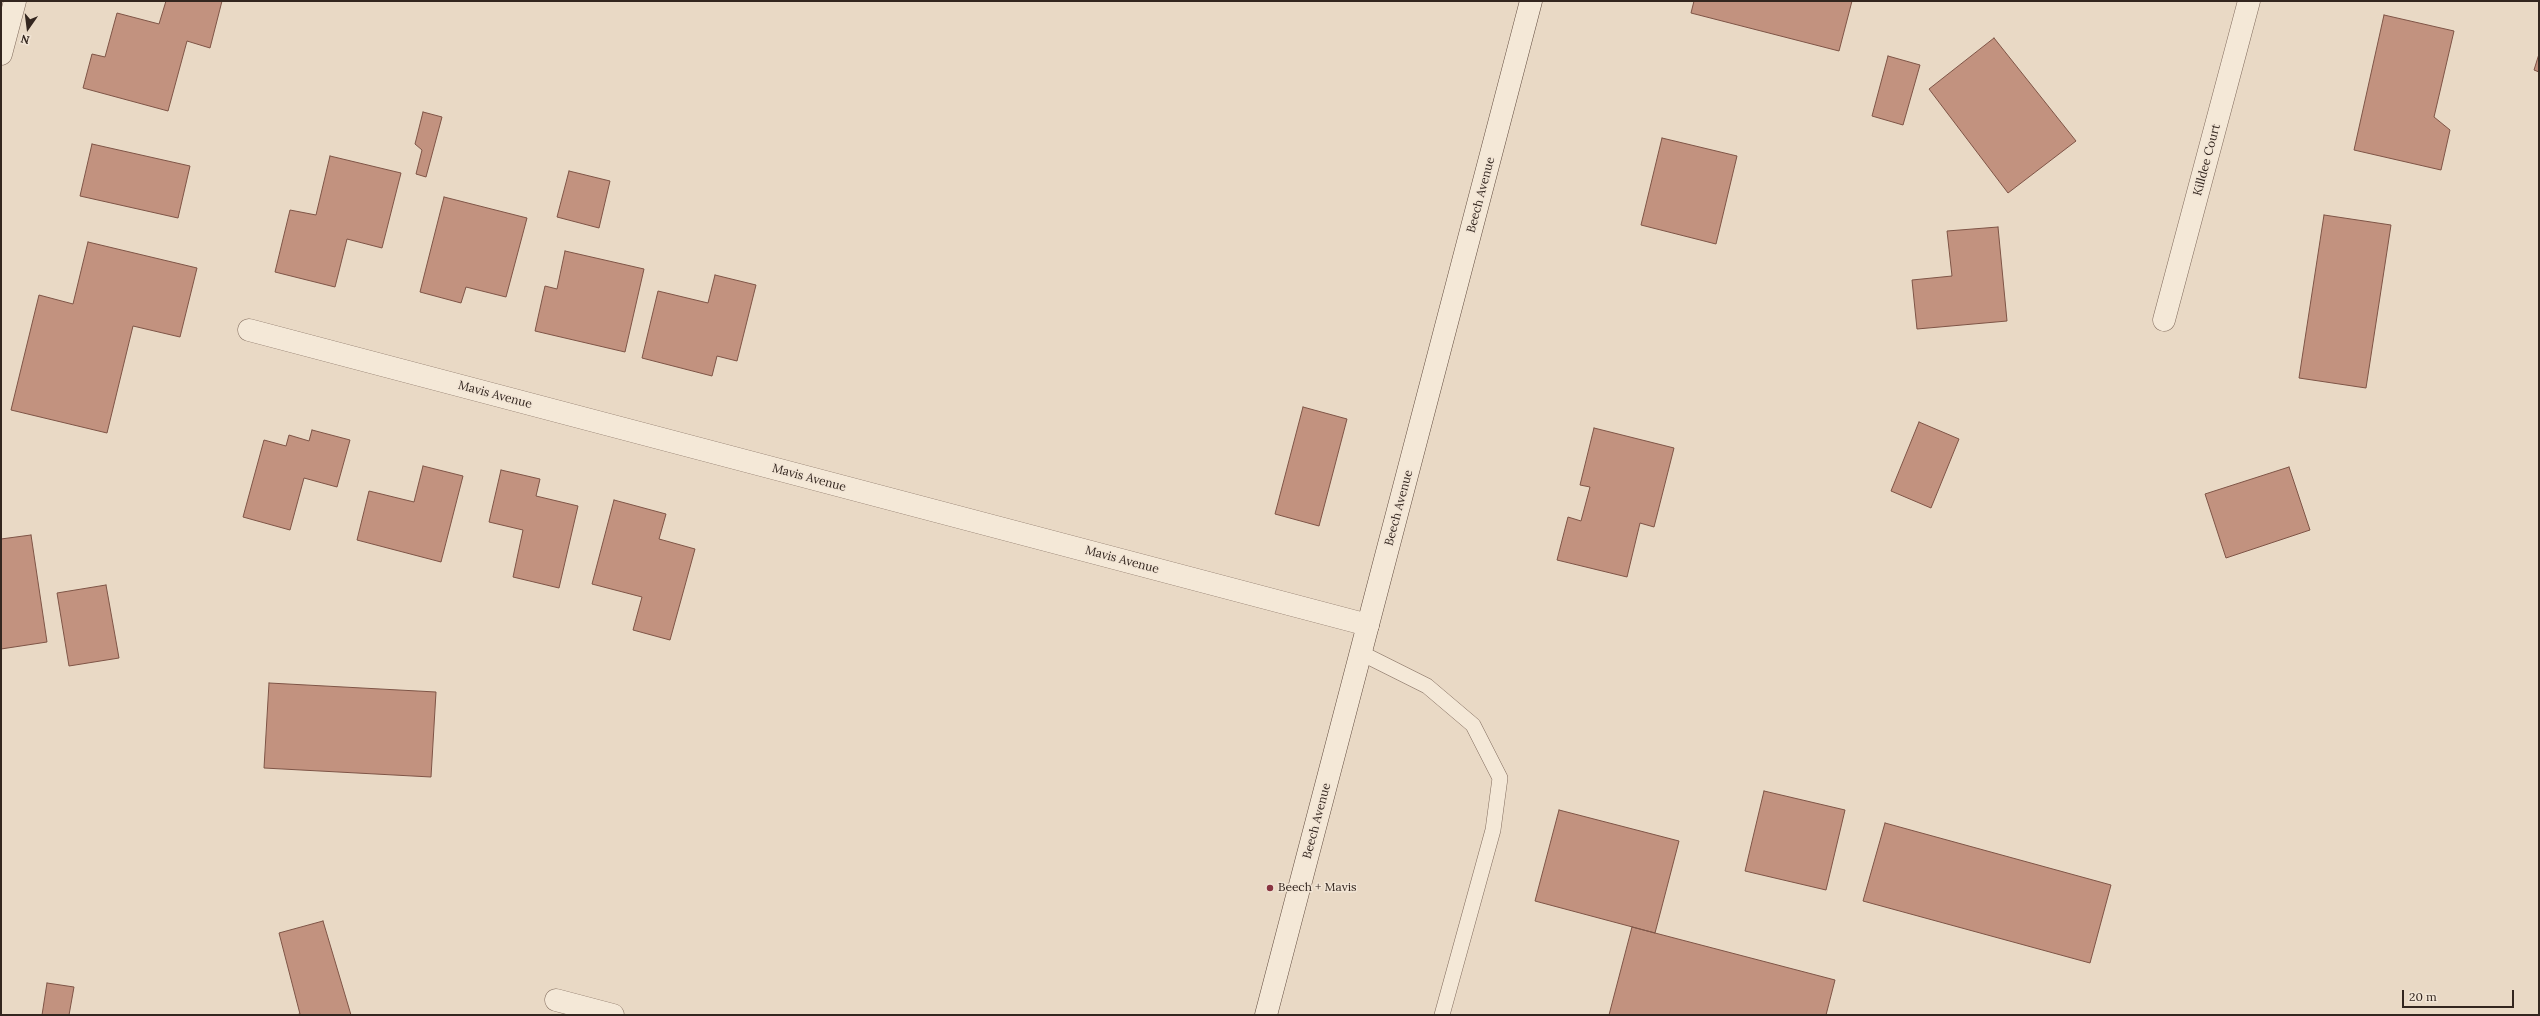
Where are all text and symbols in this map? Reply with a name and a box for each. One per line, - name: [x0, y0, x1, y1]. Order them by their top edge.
- north arrow: [8, 8, 48, 48]
- text: N: [19, 32, 31, 47]
- street label: Killdee Court: [2190, 122, 2224, 198]
- street label: Beech Avenue: [1464, 156, 1498, 234]
- street label: Mavis Avenue: [456, 378, 534, 412]
- street label: Mavis Avenue: [770, 461, 848, 495]
- street label: Beech Avenue: [1382, 469, 1416, 547]
- street label: Mavis Avenue: [1083, 543, 1161, 577]
- street label: Beech Avenue: [1300, 782, 1334, 860]
- place label: Beech + Mavis: [1278, 881, 1357, 895]
- marker: Beech + Mavis: [1265, 883, 1275, 893]
- scale bar: [2404, 982, 2516, 1008]
- text: 20 m: [2409, 989, 2437, 1004]

